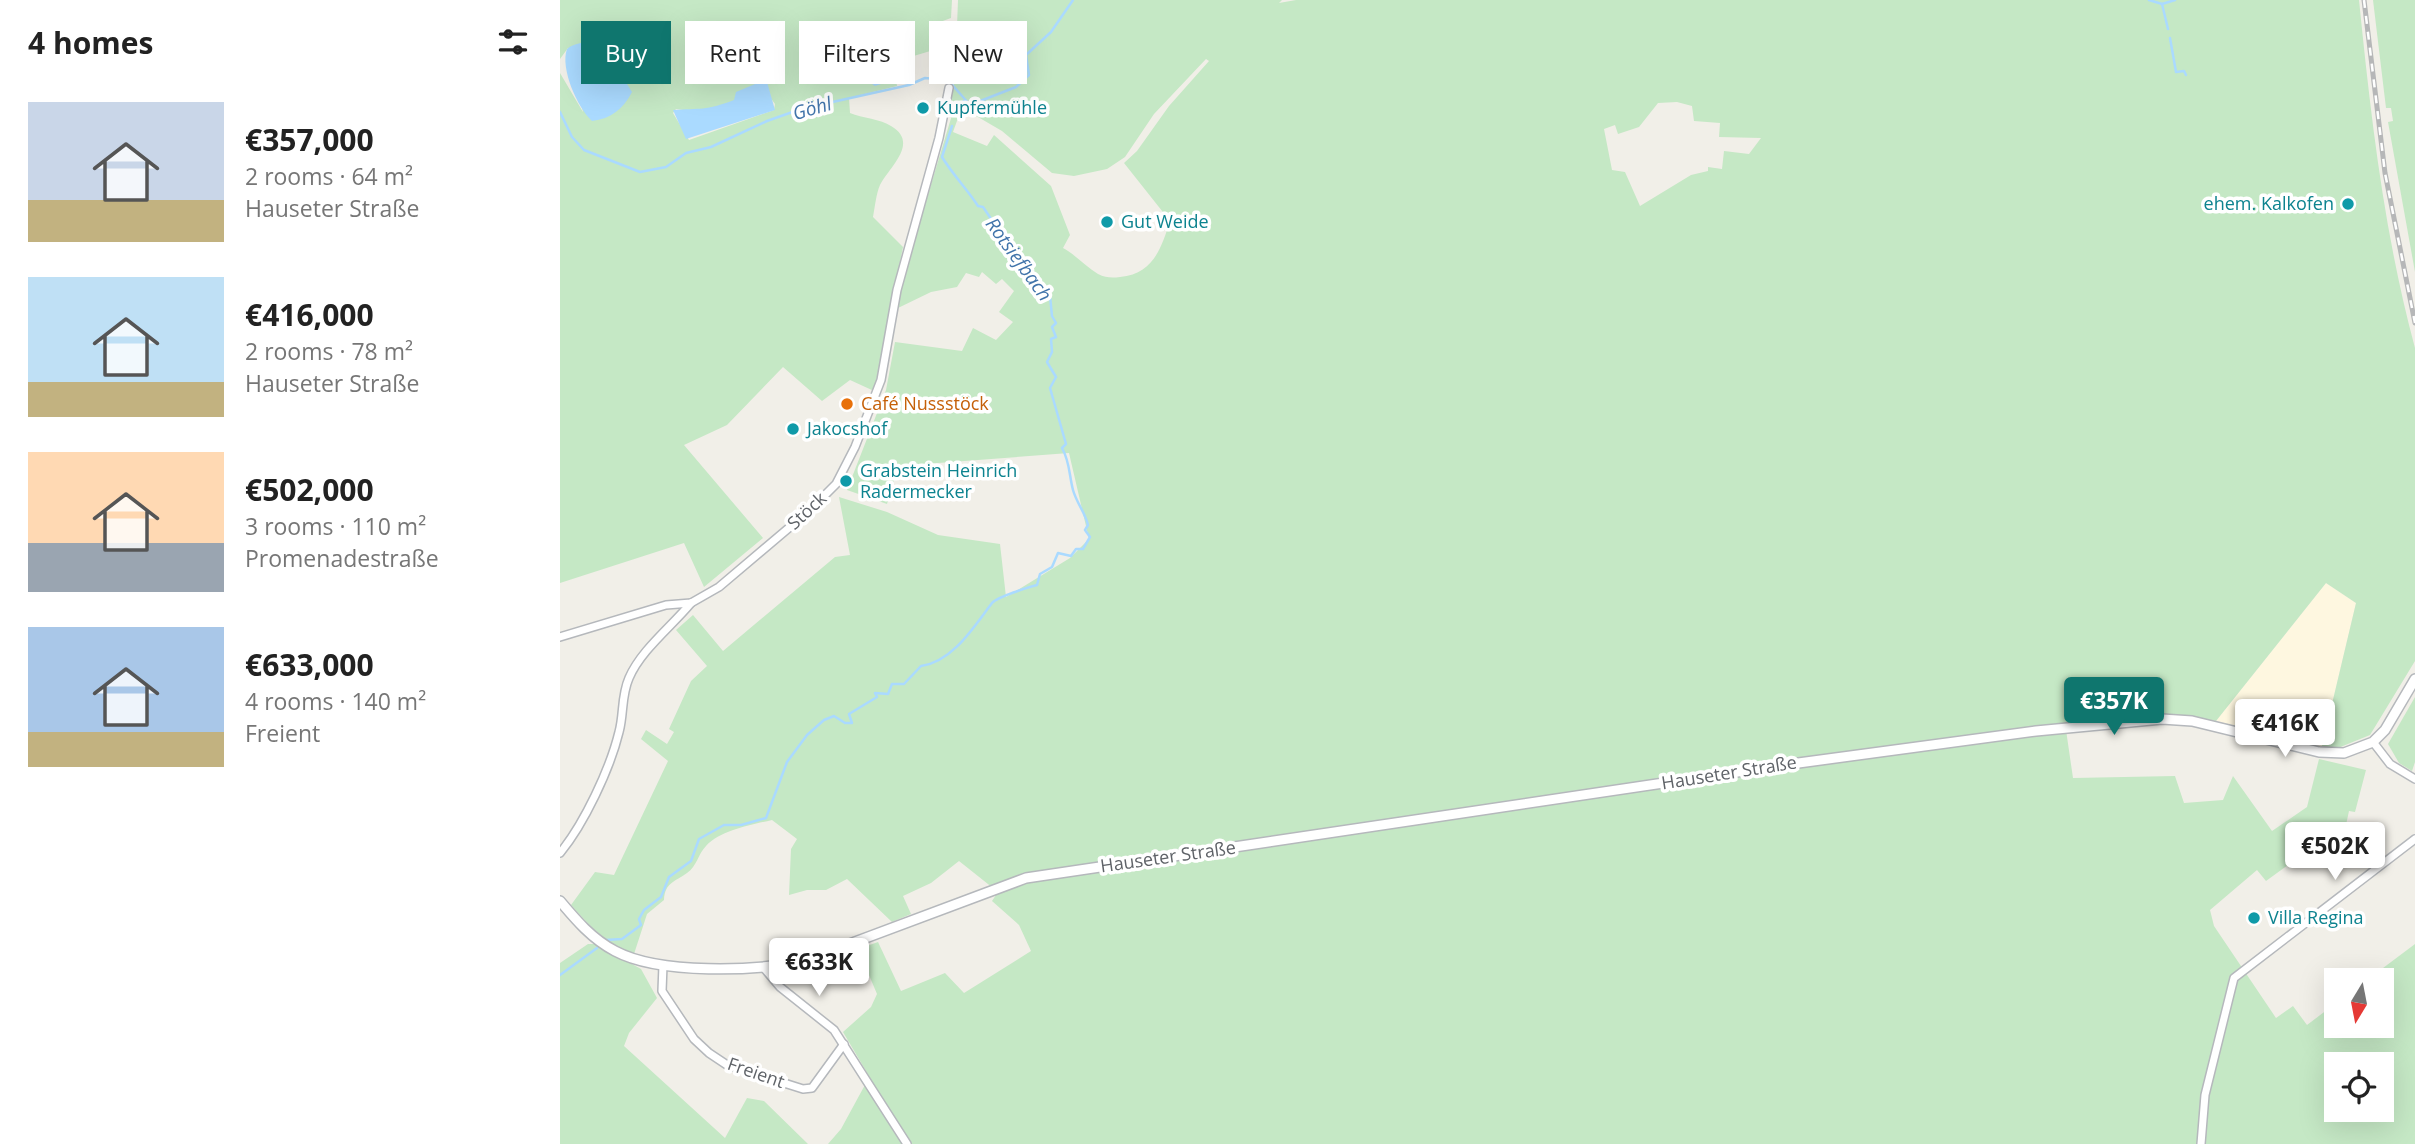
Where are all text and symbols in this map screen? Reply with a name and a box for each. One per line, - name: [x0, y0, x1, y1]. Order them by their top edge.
- chip: Buy: [581, 21, 671, 84]
- chip: Rent: [685, 21, 785, 84]
- chip: Filters: [799, 21, 915, 84]
- chip: New: [929, 21, 1027, 84]
- text: 4 homes: [28, 22, 153, 63]
- icon: filters: [494, 23, 532, 61]
- water label: Göhl: [789, 90, 836, 126]
- place label: Kupfermühle: [937, 95, 1047, 119]
- marker: Kupfermühle: [915, 100, 931, 116]
- text: €357,000: [245, 119, 374, 160]
- icon: home: [84, 130, 168, 214]
- text: 2 rooms · 64 m²: [245, 160, 413, 192]
- place label: ehem. Kalkofen: [2204, 191, 2334, 215]
- text: Hauseter Straße: [245, 192, 419, 224]
- marker: ehem. Kalkofen: [2340, 196, 2356, 212]
- place label: Gut Weide: [1121, 209, 1209, 233]
- water label: Rotsiefbach: [980, 212, 1058, 306]
- marker: Gut Weide: [1099, 214, 1115, 230]
- text: €416,000: [245, 294, 374, 335]
- icon: home: [84, 305, 168, 389]
- text: 2 rooms · 78 m²: [245, 335, 413, 367]
- text: Hauseter Straße: [245, 367, 419, 399]
- place label: Café Nussstöck: [861, 391, 989, 415]
- marker: Café Nussstöck: [839, 396, 855, 412]
- place label: Jakocshof: [805, 416, 888, 440]
- marker: Jakocshof: [785, 421, 801, 437]
- place label: Grabstein Heinrich Radermecker: [860, 458, 1017, 503]
- text: €502,000: [245, 469, 374, 510]
- marker: Grabstein Heinrich Radermecker: [838, 473, 854, 489]
- icon: home: [84, 480, 168, 564]
- street label: Stöck: [782, 486, 831, 534]
- text: 3 rooms · 110 m²: [245, 510, 426, 542]
- text: Promenadestraße: [245, 542, 439, 574]
- text: €633,000: [245, 644, 374, 685]
- icon: home: [84, 655, 168, 739]
- pin: €357K: [2065, 678, 2163, 737]
- text: €357K: [2080, 684, 2148, 716]
- text: 4 rooms · 140 m²: [245, 685, 426, 717]
- pin: €416K: [2236, 700, 2334, 759]
- text: €416K: [2251, 706, 2319, 738]
- text: Freient: [245, 717, 320, 749]
- street label: Hauseter Straße: [1660, 749, 1798, 795]
- pin: €502K: [2286, 822, 2384, 882]
- text: €502K: [2301, 829, 2369, 861]
- street label: Hauseter Straße: [1099, 835, 1237, 877]
- place label: Villa Regina: [2268, 905, 2364, 929]
- marker: Villa Regina: [2246, 910, 2262, 926]
- pin: €633K: [770, 939, 868, 998]
- text: €633K: [785, 945, 853, 977]
- north arrow: [2324, 968, 2394, 1038]
- map controls: [2324, 968, 2394, 1122]
- street label: Freient: [725, 1051, 788, 1093]
- button: locate: [2324, 1052, 2394, 1122]

